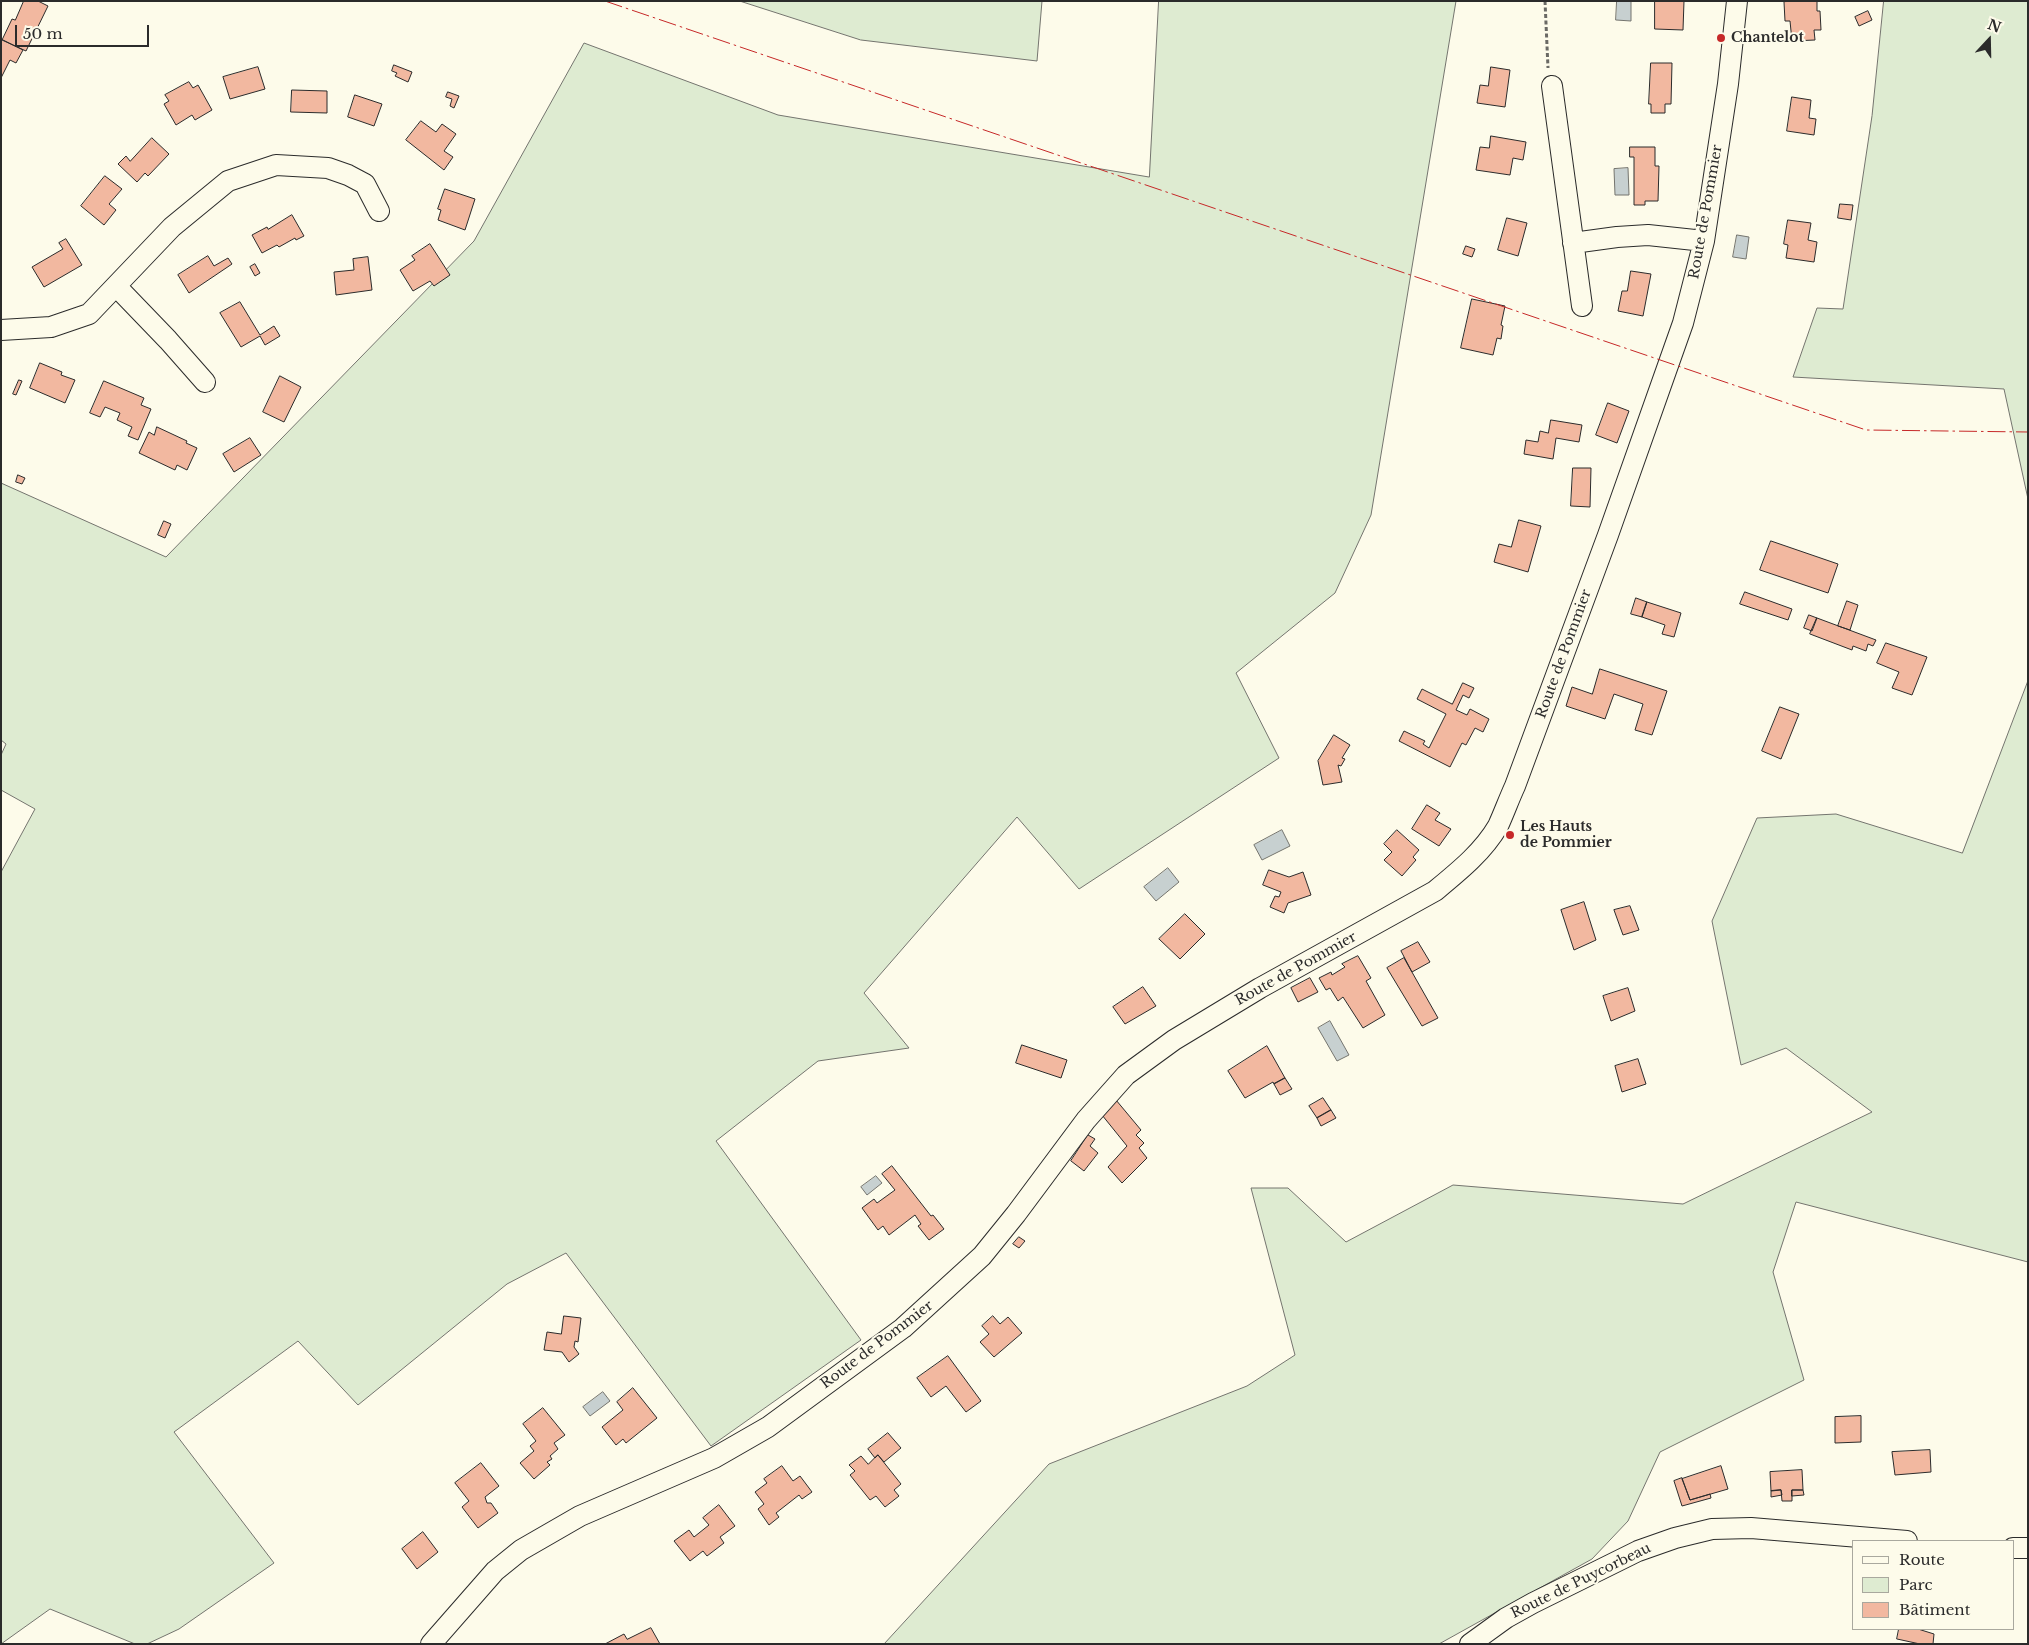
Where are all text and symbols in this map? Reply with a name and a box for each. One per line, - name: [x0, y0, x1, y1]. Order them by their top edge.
- scale bar: [18, 15, 151, 47]
- north arrow: [1964, 15, 2014, 65]
- text: N: [1985, 15, 2004, 37]
- text: 50 m: [23, 24, 63, 43]
- place label: Chantelot: [1731, 30, 1804, 46]
- marker: Chantelot: [1715, 32, 1727, 44]
- street label: Route de Pommier: [1686, 144, 1726, 280]
- street label: Route de Pommier: [1533, 587, 1595, 721]
- place label: Les Hauts de Pommier: [1520, 819, 1612, 852]
- marker: Les Hauts de Pommier: [1504, 829, 1516, 841]
- street label: Route de Pommier: [1232, 929, 1360, 1009]
- street label: Route de Pommier: [818, 1297, 936, 1393]
- street label: Route de Puycorbeau: [1508, 1540, 1654, 1622]
- legend: [1852, 1540, 2014, 1630]
- text: Route: [1899, 1550, 1945, 1569]
- text: Parc: [1899, 1575, 1932, 1594]
- text: Bâtiment: [1899, 1600, 1970, 1619]

